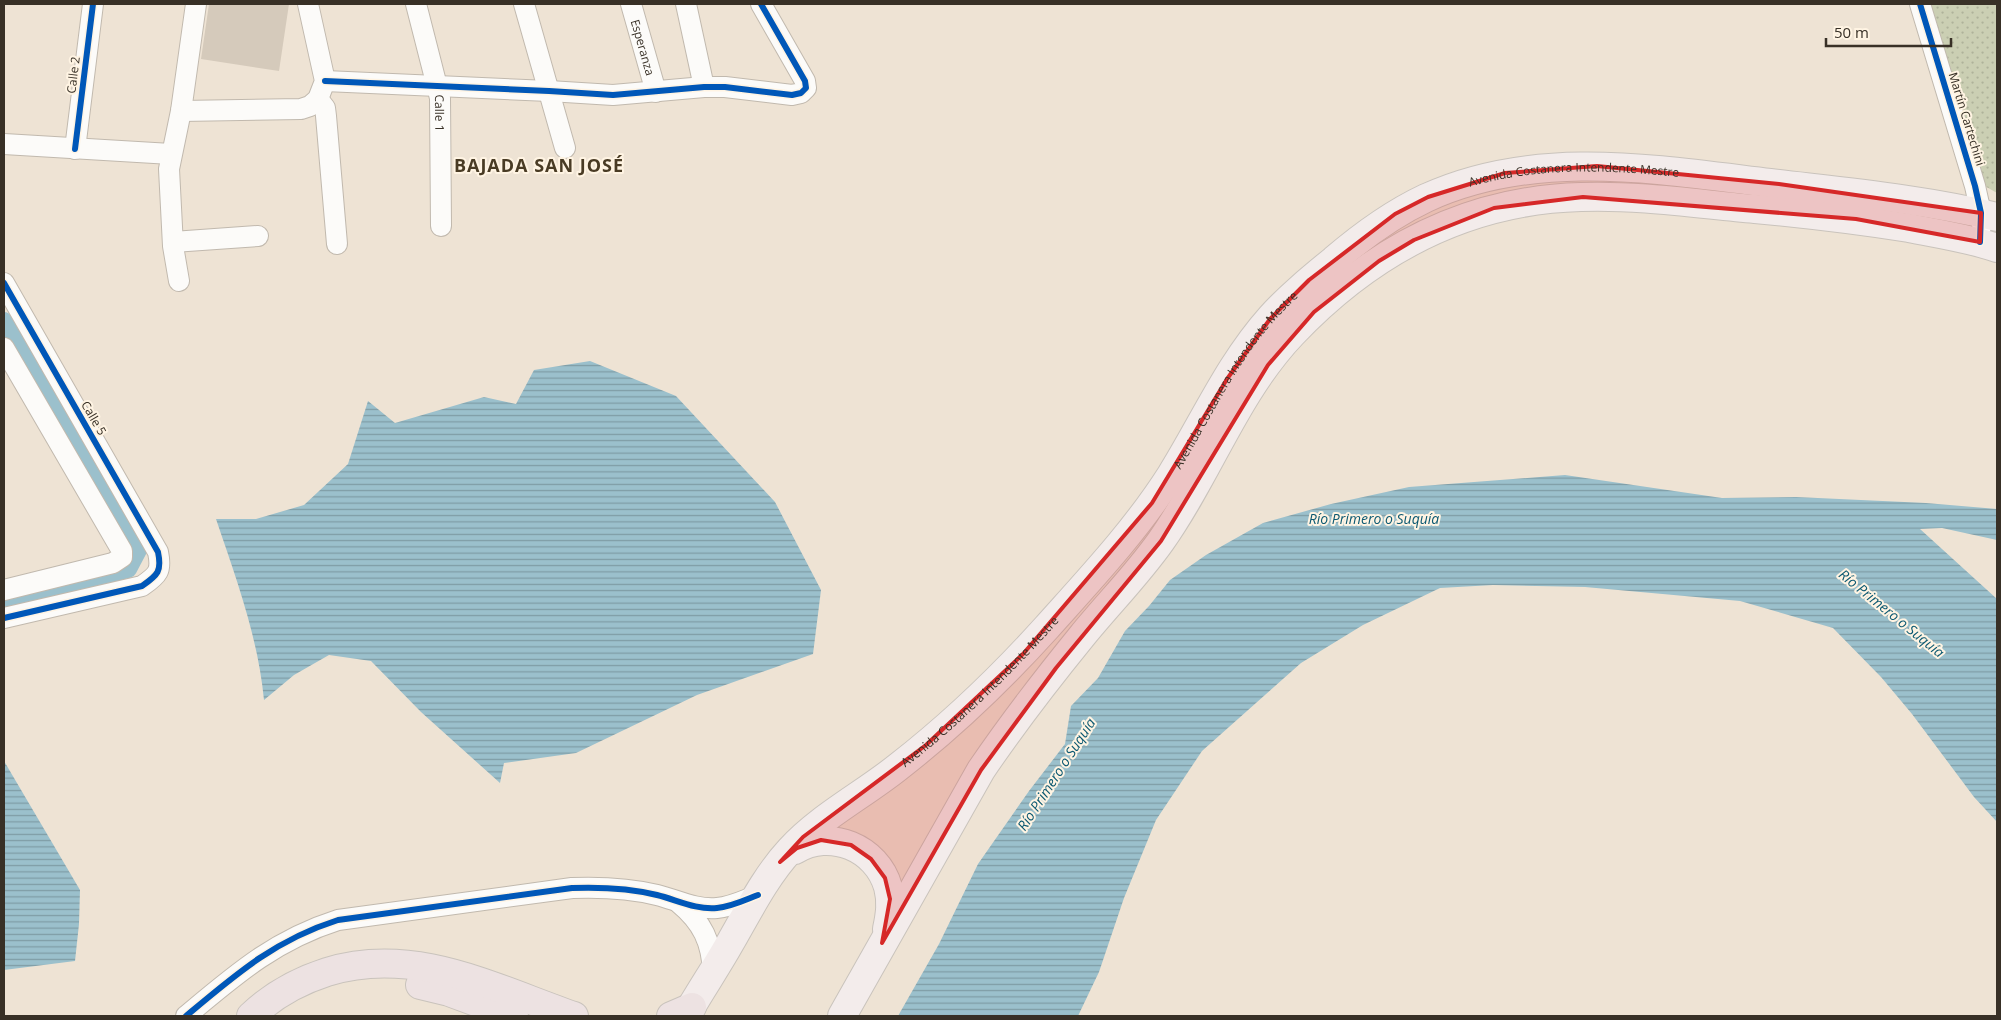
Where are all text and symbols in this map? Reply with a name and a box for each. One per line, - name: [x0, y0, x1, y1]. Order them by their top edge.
- scale bar: [1826, 15, 1951, 47]
- street label: Esperanza: [627, 17, 659, 77]
- text: 50 m: [1834, 22, 1869, 42]
- street label: Calle 2: [62, 55, 84, 94]
- street label: Martín Cartechini: [1945, 70, 1989, 168]
- street label: Calle 1: [431, 94, 449, 132]
- district label: BAJADA SAN JOSÉ: [454, 153, 624, 177]
- street label: Avenida Costanera Intendente Mestre: [1466, 158, 1680, 190]
- street label: Avenida Costanera Intendente Mestre: [1169, 287, 1301, 471]
- street label: Calle 5: [77, 398, 111, 438]
- water label: Río Primero o Suquía: [1309, 509, 1439, 528]
- water label: Río Primero o Suquía: [1835, 565, 1949, 662]
- street label: Avenida Costanera Intendente Mestre: [897, 612, 1062, 770]
- water label: Río Primero o Suquía: [1012, 714, 1100, 834]

